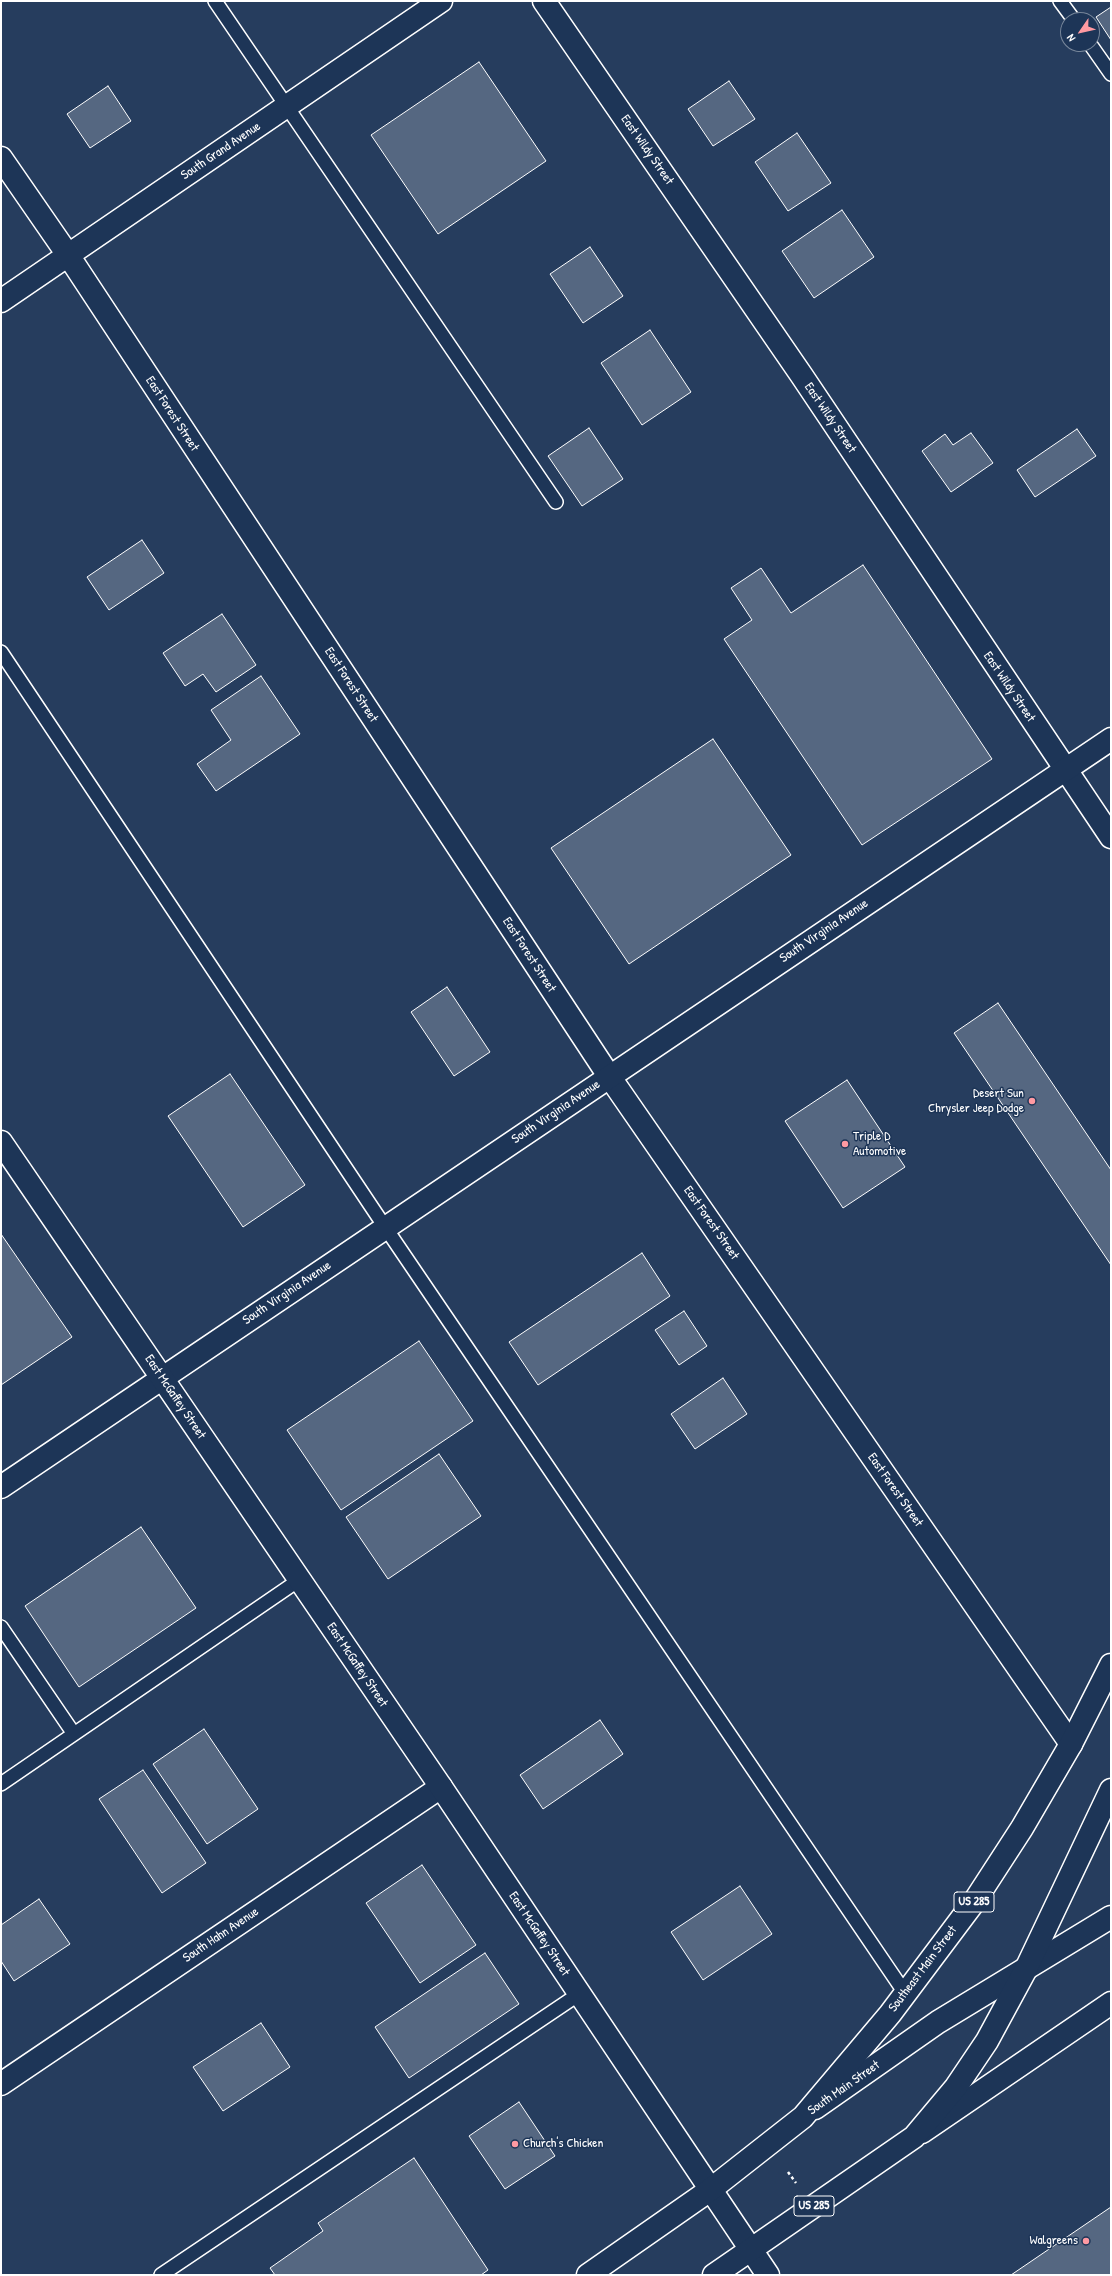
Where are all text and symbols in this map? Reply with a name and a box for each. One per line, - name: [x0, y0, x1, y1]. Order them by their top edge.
- north arrow: [1060, 12, 1100, 52]
- text: N: [1063, 32, 1078, 45]
- street label: East Wildy Street: [617, 112, 677, 188]
- street label: South Grand Avenue: [178, 119, 264, 183]
- street label: East Forest Street: [142, 374, 202, 454]
- street label: East Wildy Street: [801, 380, 859, 456]
- street label: East Forest Street: [321, 645, 381, 725]
- street label: East Wildy Street: [980, 649, 1038, 725]
- street label: South Virginia Avenue: [777, 896, 871, 966]
- street label: East Forest Street: [499, 915, 559, 995]
- street label: South Virginia Avenue: [509, 1077, 603, 1147]
- place label: Desert Sun Chrysler Jeep Dodge: [928, 1086, 1024, 1117]
- marker: Desert Sun Chrysler Jeep Dodge: [1027, 1096, 1037, 1106]
- place label: Triple D Automotive: [853, 1129, 906, 1160]
- marker: Triple D Automotive: [840, 1139, 850, 1149]
- street label: East Forest Street: [680, 1183, 742, 1263]
- street label: South Virginia Avenue: [240, 1258, 334, 1328]
- street label: East McGaffey Street: [141, 1352, 209, 1442]
- street label: East Forest Street: [864, 1450, 926, 1530]
- street label: East McGaffey Street: [323, 1620, 391, 1710]
- street label: East McGaffey Street: [505, 1889, 573, 1979]
- road number: US 285: [954, 1892, 994, 1912]
- street label: South Hahn Avenue: [180, 1904, 262, 1966]
- street label: Southeast Main Street: [885, 1923, 961, 2015]
- street label: South Main Street: [805, 2057, 883, 2119]
- place label: Church's Chicken: [523, 2136, 603, 2152]
- marker: Church's Chicken: [510, 2139, 520, 2149]
- road number: US 285: [794, 2196, 834, 2216]
- place label: Walgreens: [1029, 2233, 1078, 2249]
- marker: Walgreens: [1081, 2236, 1091, 2246]

